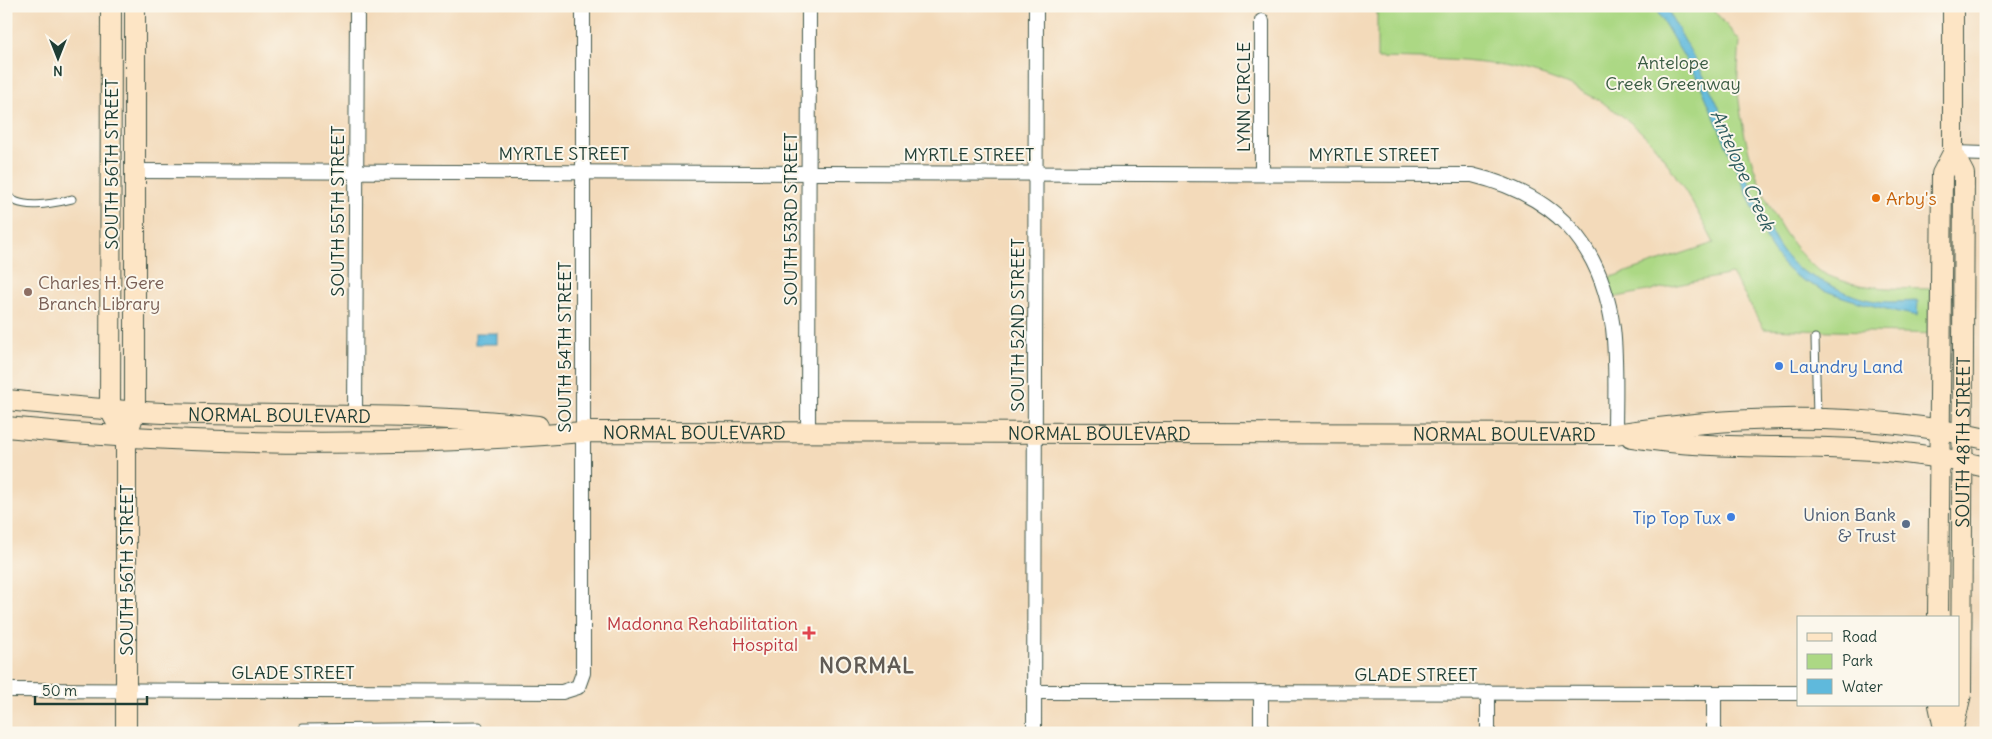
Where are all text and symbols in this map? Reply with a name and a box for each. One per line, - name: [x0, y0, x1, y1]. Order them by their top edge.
- north arrow: [32, 32, 82, 82]
- street label: LYNN CIRCLE: [1232, 42, 1255, 152]
- park label: Antelope Creek Greenway: [1605, 51, 1741, 95]
- text: N: [53, 62, 63, 80]
- street label: SOUTH 56TH STREET: [100, 78, 123, 250]
- water label: Antelope Creek: [1706, 106, 1781, 235]
- street label: SOUTH 55TH STREET: [326, 125, 349, 297]
- street label: SOUTH 53RD STREET: [779, 132, 802, 306]
- street label: MYRTLE STREET: [498, 142, 630, 165]
- street label: MYRTLE STREET: [903, 143, 1035, 166]
- street label: MYRTLE STREET: [1308, 143, 1440, 166]
- place label: Arby's: [1886, 187, 1937, 210]
- marker: Arby's: [1870, 192, 1882, 204]
- street label: SOUTH 52ND STREET: [1006, 238, 1029, 412]
- street label: SOUTH 54TH STREET: [553, 261, 576, 433]
- place label: Charles H. Gere Branch Library: [38, 271, 164, 315]
- marker: Charles H. Gere Branch Library: [22, 286, 34, 298]
- place label: Laundry Land: [1789, 355, 1904, 378]
- street label: SOUTH 48TH STREET: [1950, 356, 1974, 528]
- marker: Laundry Land: [1773, 360, 1785, 372]
- street label: NORMAL BOULEVARD: [188, 402, 371, 428]
- street label: NORMAL BOULEVARD: [603, 421, 786, 444]
- street label: NORMAL BOULEVARD: [1008, 421, 1191, 445]
- street label: NORMAL BOULEVARD: [1413, 422, 1596, 445]
- street label: SOUTH 56TH STREET: [115, 484, 138, 656]
- place label: Union Bank & Trust: [1803, 503, 1896, 547]
- place label: Tip Top Tux: [1633, 506, 1721, 529]
- marker: Tip Top Tux: [1725, 511, 1737, 523]
- marker: Union Bank & Trust: [1900, 518, 1912, 530]
- place label: Madonna Rehabilitation Hospital: [607, 612, 798, 656]
- legend: [1797, 616, 1960, 706]
- marker: Madonna Rehabilitation Hospital: [802, 626, 816, 640]
- text: Road: [1842, 627, 1877, 646]
- district label: NORMAL: [819, 651, 915, 679]
- text: Park: [1842, 651, 1873, 670]
- street label: GLADE STREET: [231, 661, 355, 684]
- street label: GLADE STREET: [1354, 663, 1478, 686]
- scale bar: [35, 674, 148, 706]
- text: Water: [1842, 677, 1883, 696]
- text: 50 m: [42, 681, 77, 700]

